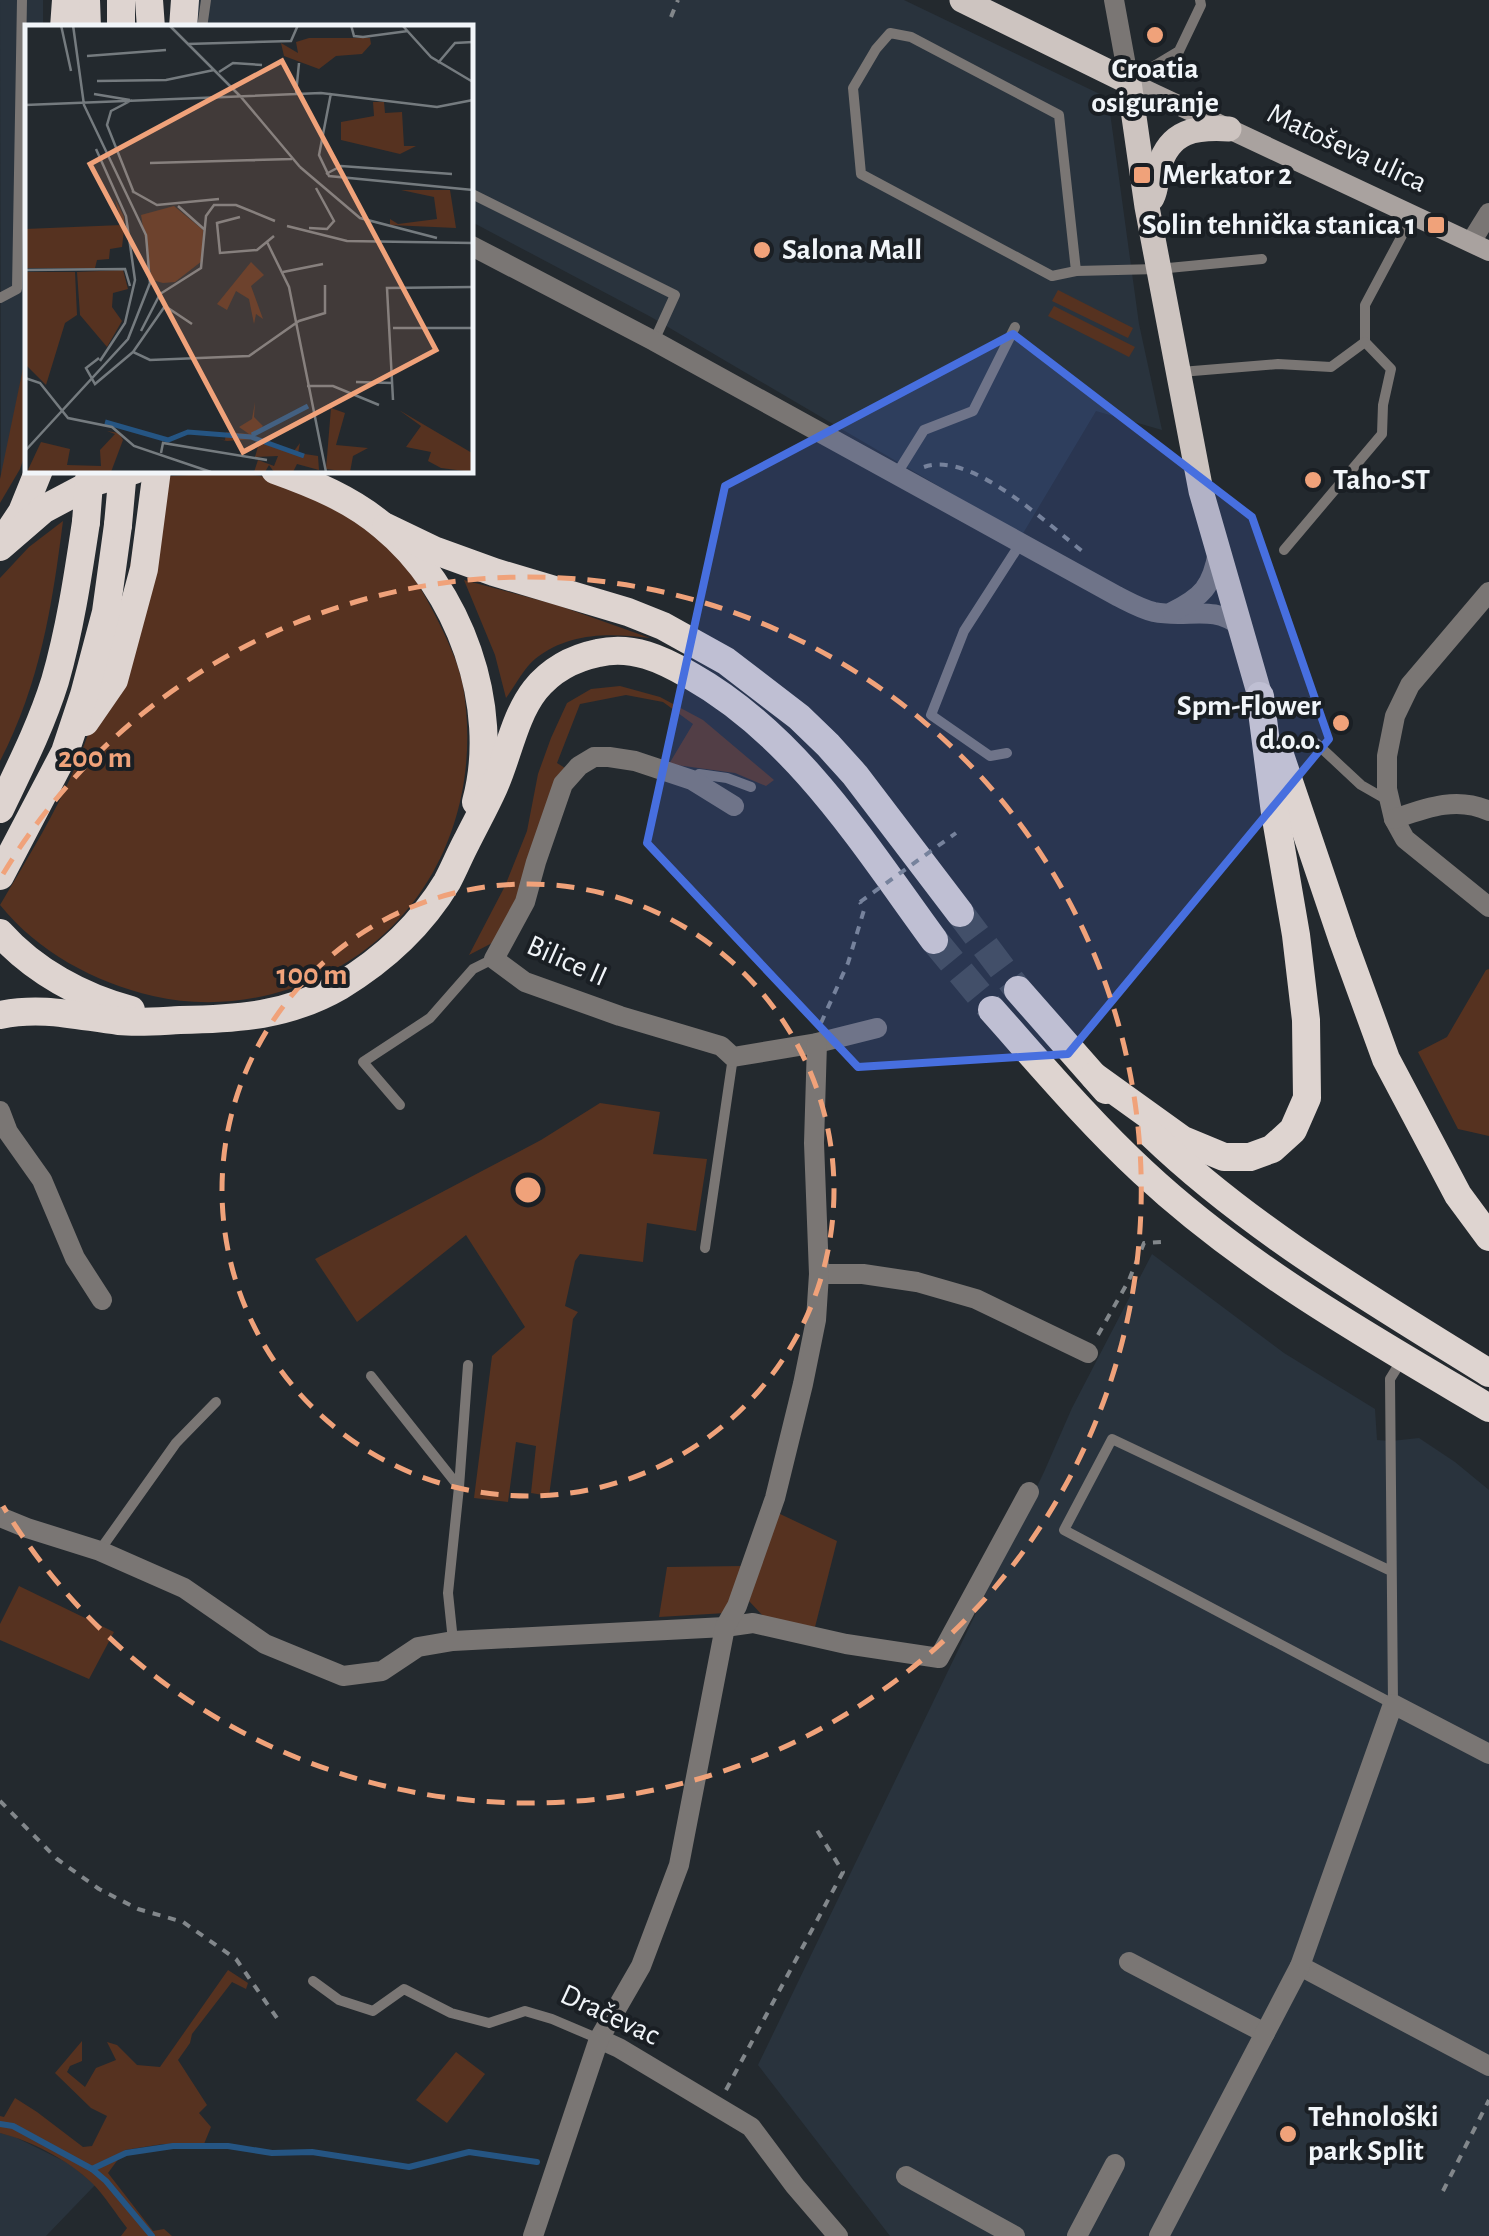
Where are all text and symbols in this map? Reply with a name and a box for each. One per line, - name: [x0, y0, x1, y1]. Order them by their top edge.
- marker: Croatia osiguranje: [1144, 24, 1166, 46]
- inset map: [25, 25, 472, 472]
- place label: Croatia osiguranje: [1091, 54, 1219, 118]
- street label: Matoševa ulica: [1263, 98, 1431, 198]
- place label: Merkator 2: [1162, 160, 1292, 190]
- marker: Merkator 2: [1131, 164, 1153, 186]
- place label: Solin tehnička stanica 1: [1142, 210, 1416, 240]
- marker: Solin tehnička stanica 1: [1425, 214, 1447, 236]
- place label: Salona Mall: [782, 235, 922, 265]
- marker: Salona Mall: [751, 239, 773, 261]
- place label: Taho-ST: [1333, 465, 1430, 495]
- marker: Taho-ST: [1302, 469, 1324, 491]
- place label: Spm-Flower d.o.o.: [1177, 691, 1322, 755]
- marker: Spm-Flower d.o.o.: [1330, 712, 1352, 734]
- text: 200 m: [58, 743, 132, 773]
- street label: Bilice II: [522, 930, 612, 992]
- text: 100 m: [277, 960, 347, 990]
- centre of rings: [510, 1172, 546, 1208]
- street label: Dračevac: [556, 1979, 665, 2051]
- place label: Tehnološki park Split: [1308, 2102, 1439, 2166]
- marker: Tehnološki park Split: [1277, 2123, 1299, 2145]

